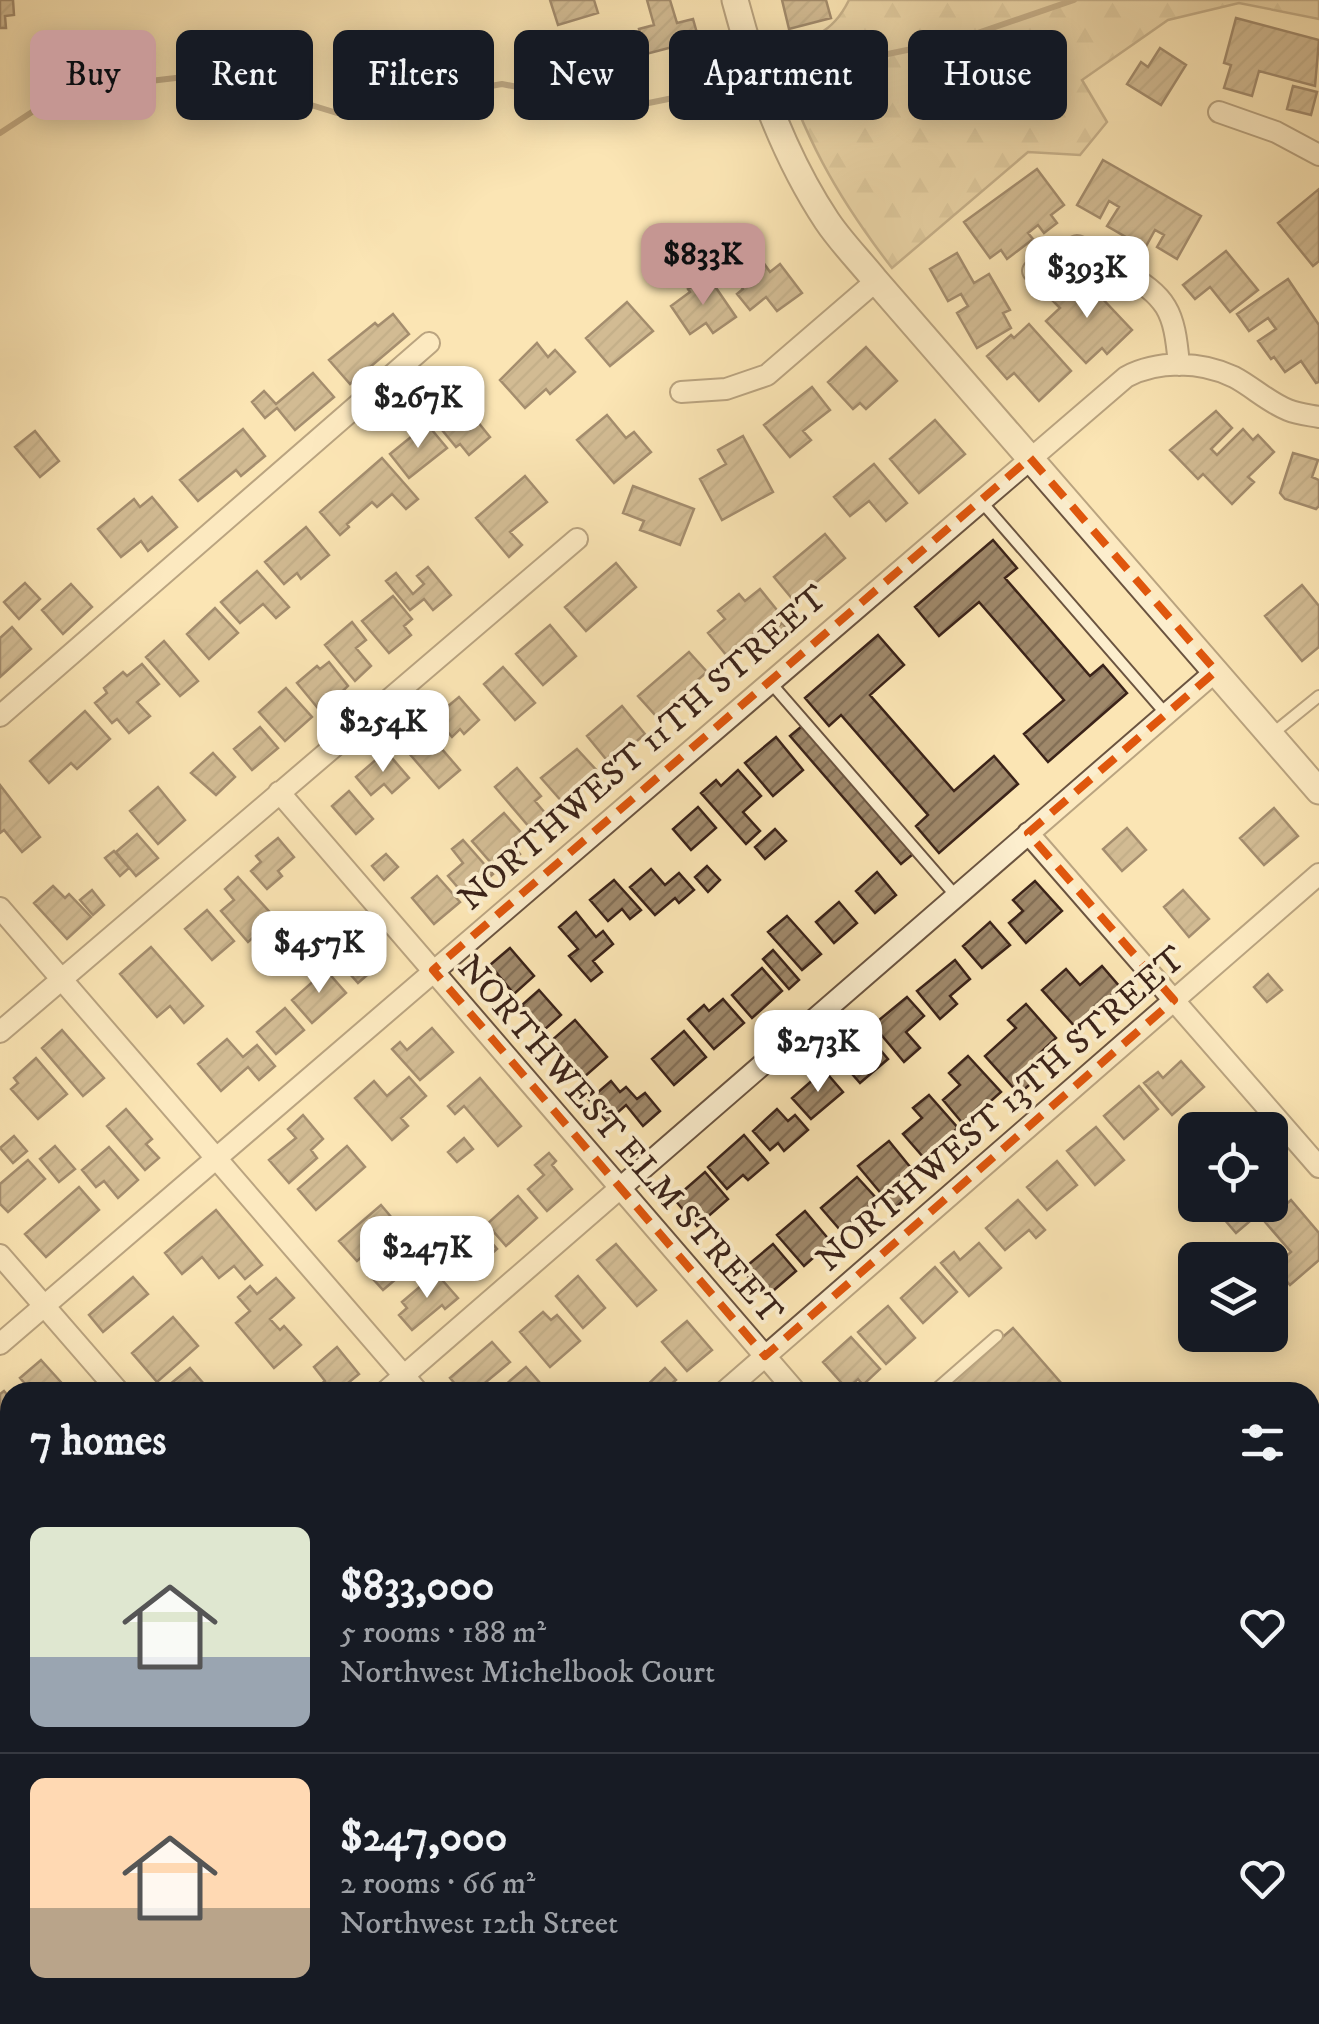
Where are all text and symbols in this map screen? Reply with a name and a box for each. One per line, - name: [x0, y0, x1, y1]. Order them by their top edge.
- chip: Buy: [30, 30, 156, 120]
- chip: Rent: [176, 30, 313, 120]
- chip: Filters: [333, 30, 494, 120]
- chip: New: [514, 30, 649, 120]
- chip: Apartment: [669, 30, 888, 120]
- chip: House: [908, 30, 1067, 120]
- pin: $833K: [633, 223, 773, 308]
- text: $833K: [663, 235, 743, 275]
- pin: $393K: [1017, 236, 1157, 321]
- text: $393K: [1047, 248, 1127, 288]
- pin: $267K: [348, 366, 488, 451]
- text: $267K: [373, 378, 463, 418]
- street label: NORTHWEST 11TH STREET: [450, 576, 837, 921]
- pin: $254K: [313, 690, 453, 775]
- text: $254K: [339, 702, 427, 742]
- pin: $457K: [249, 911, 389, 996]
- text: $457K: [274, 923, 364, 963]
- street label: NORTHWEST 13TH STREET: [808, 937, 1195, 1282]
- street label: NORTHWEST ELM STREET: [447, 947, 792, 1334]
- pin: $273K: [748, 1010, 888, 1095]
- text: $273K: [776, 1022, 860, 1062]
- map controls: [1178, 1112, 1288, 1352]
- button: locate: [1178, 1112, 1288, 1222]
- pin: $247K: [357, 1216, 497, 1301]
- text: $247K: [382, 1228, 472, 1268]
- button: layers: [1178, 1242, 1288, 1352]
- icon: filters: [1235, 1415, 1290, 1470]
- text: 7 homes: [30, 1416, 166, 1468]
- text: $833,000: [340, 1561, 494, 1613]
- icon: home: [110, 1567, 230, 1687]
- icon: heart: [1235, 1600, 1290, 1655]
- text: 5 rooms · 188 m²: [340, 1613, 546, 1653]
- text: Northwest Michelbook Court: [340, 1653, 715, 1693]
- text: $247,000: [340, 1812, 507, 1864]
- icon: home: [110, 1818, 230, 1938]
- icon: heart: [1235, 1851, 1290, 1906]
- text: 2 rooms · 66 m²: [340, 1864, 535, 1904]
- text: Northwest 12th Street: [340, 1904, 618, 1944]

